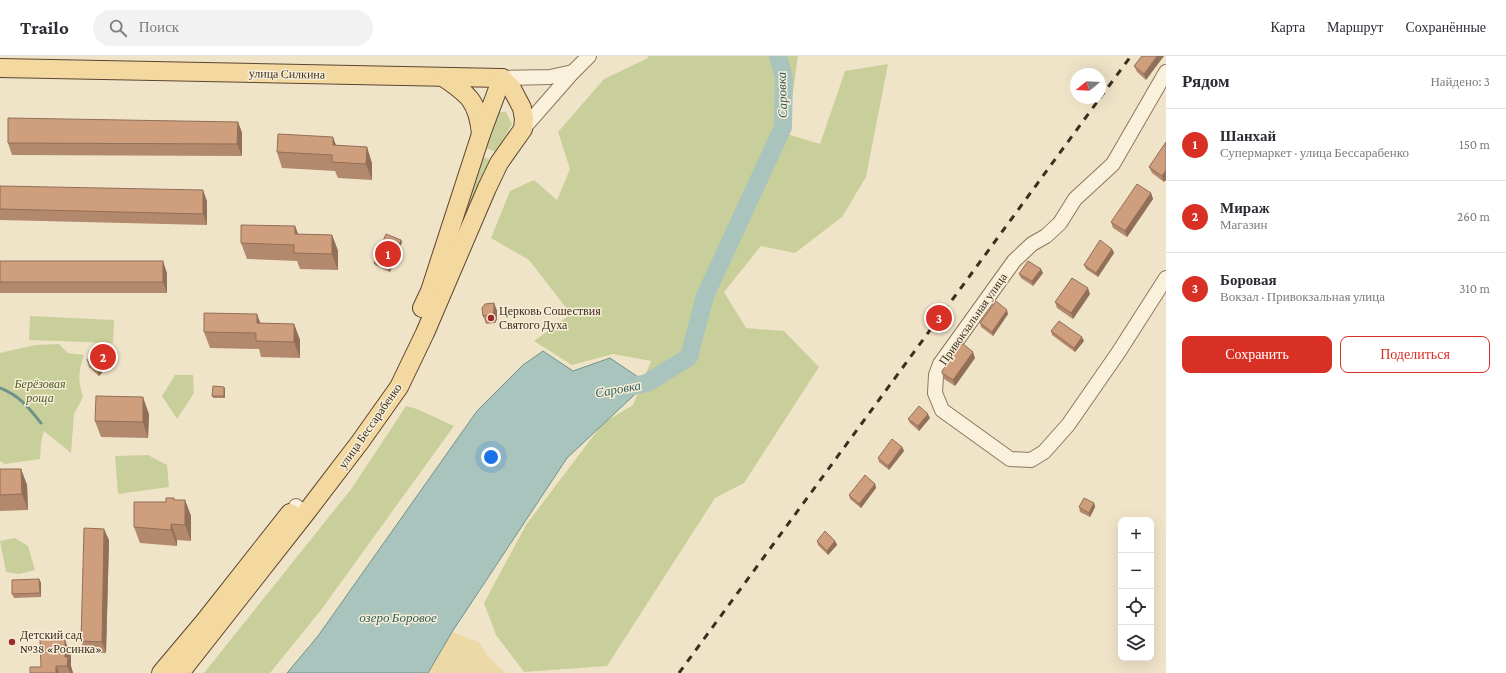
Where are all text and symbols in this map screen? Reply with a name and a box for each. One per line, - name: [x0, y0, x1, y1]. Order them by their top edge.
- search box: [93, 10, 373, 46]
- text: Trailo: [20, 17, 69, 38]
- icon: search: [107, 17, 129, 39]
- text: Поиск: [139, 19, 179, 35]
- text: Карта: [1270, 19, 1305, 35]
- text: Маршрут: [1327, 19, 1383, 35]
- text: Сохранённые: [1405, 19, 1486, 35]
- street label: улица Силкина: [249, 66, 326, 82]
- north arrow: [1070, 68, 1106, 104]
- water label: Саровка: [774, 71, 790, 118]
- text: Рядом: [1182, 72, 1230, 91]
- text: Найдено: 3: [1430, 74, 1490, 89]
- text: Шанхай: [1220, 128, 1276, 144]
- text: 1: [1193, 137, 1197, 152]
- text: 150 m: [1459, 137, 1490, 152]
- text: Супермаркет · улица Бессарабенко: [1220, 145, 1409, 160]
- text: Мираж: [1220, 200, 1270, 216]
- text: 2: [1192, 209, 1198, 224]
- text: 260 m: [1457, 209, 1490, 224]
- text: Магазин: [1220, 217, 1267, 232]
- pin: 1: [375, 239, 401, 269]
- street label: Привокзальная улица: [936, 270, 1010, 368]
- text: Боровая: [1220, 272, 1277, 288]
- text: 3: [1192, 281, 1198, 296]
- text: 310 m: [1459, 281, 1490, 296]
- text: Вокзал · Привокзальная улица: [1220, 289, 1385, 304]
- pin: 3: [926, 303, 952, 333]
- place label: Церковь Сошествия Святого Духа: [499, 304, 601, 332]
- marker: Церковь Сошествия Святого Духа: [486, 313, 496, 323]
- button: Сохранить: [1182, 336, 1332, 373]
- button: Поделиться: [1340, 336, 1490, 373]
- pin: 2: [90, 342, 116, 372]
- park label: Берёзовая роща: [14, 377, 66, 405]
- water label: Саровка: [594, 378, 643, 400]
- street label: улица Бессарабенко: [335, 381, 405, 471]
- your location: [481, 447, 501, 467]
- map controls: [1118, 517, 1154, 661]
- button: +: [1118, 517, 1154, 553]
- button: −: [1118, 553, 1154, 589]
- button: locate: [1118, 589, 1154, 625]
- water label: озеро Боровое: [359, 610, 437, 625]
- button: layers: [1118, 625, 1154, 661]
- place label: Детский сад №38 «Росинка»: [20, 628, 102, 656]
- marker: Детский сад №38 «Росинка»: [7, 637, 17, 647]

